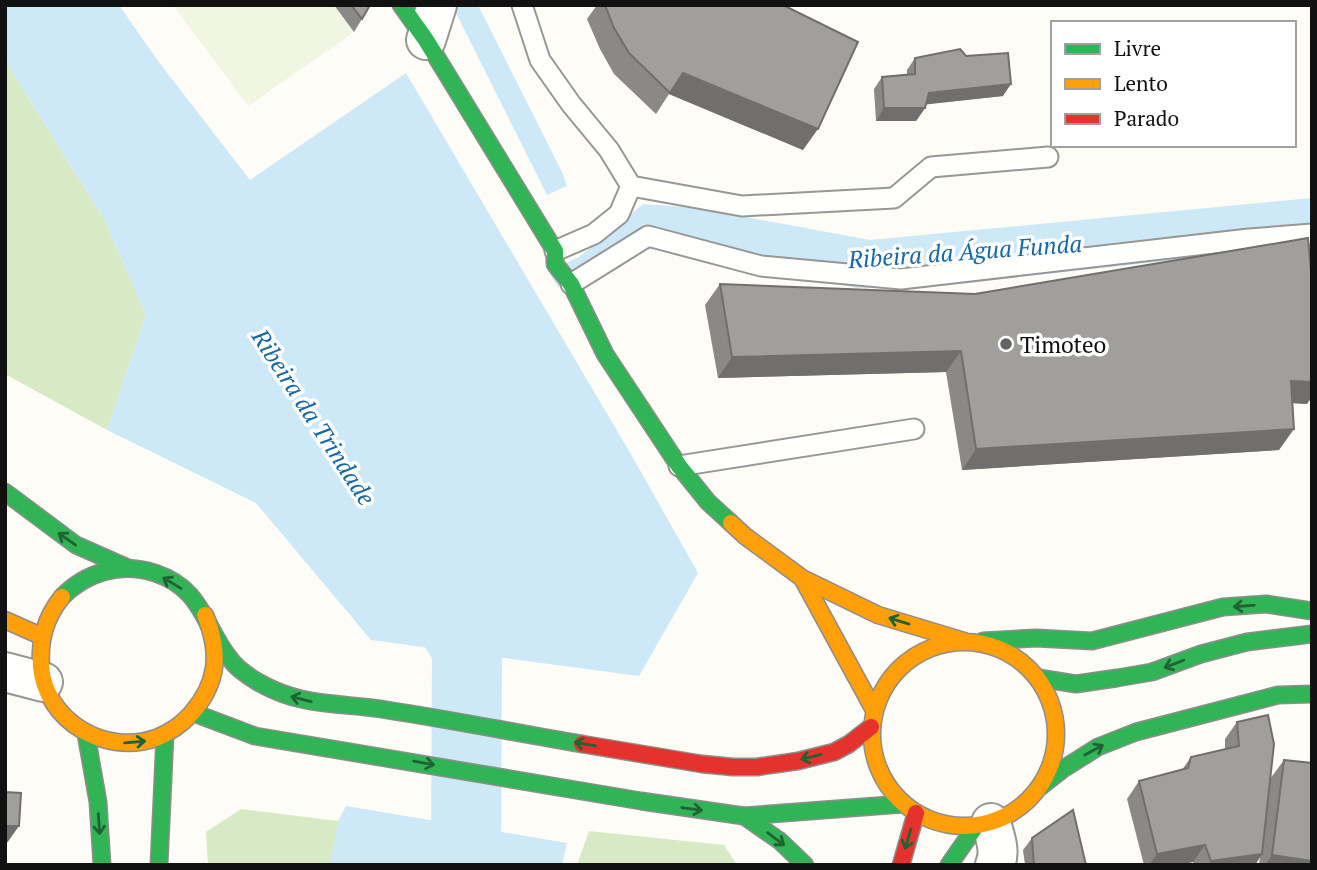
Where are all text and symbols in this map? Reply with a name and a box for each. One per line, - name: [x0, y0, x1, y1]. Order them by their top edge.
- legend: [1051, 21, 1296, 147]
- text: Livre: [1114, 34, 1161, 62]
- text: Lento: [1114, 69, 1168, 97]
- text: Parado: [1114, 104, 1179, 132]
- water label: Ribeira da Água Funda: [846, 227, 1083, 275]
- water label: Ribeira da Trindade: [244, 322, 383, 511]
- place label: Timoteo: [1020, 329, 1106, 360]
- marker: Timoteo: [998, 336, 1014, 352]
- one-way arrow: [58, 532, 77, 546]
- one-way arrow: [163, 575, 182, 590]
- one-way arrow: [1233, 599, 1256, 612]
- one-way arrow: [888, 614, 910, 627]
- one-way arrow: [1163, 659, 1185, 672]
- one-way arrow: [291, 692, 313, 705]
- one-way arrow: [123, 735, 146, 748]
- one-way arrow: [574, 737, 597, 750]
- one-way arrow: [1084, 743, 1104, 757]
- one-way arrow: [800, 751, 823, 765]
- one-way arrow: [412, 757, 434, 771]
- one-way arrow: [681, 802, 703, 815]
- one-way arrow: [93, 812, 106, 834]
- one-way arrow: [901, 828, 914, 850]
- one-way arrow: [766, 832, 785, 846]

